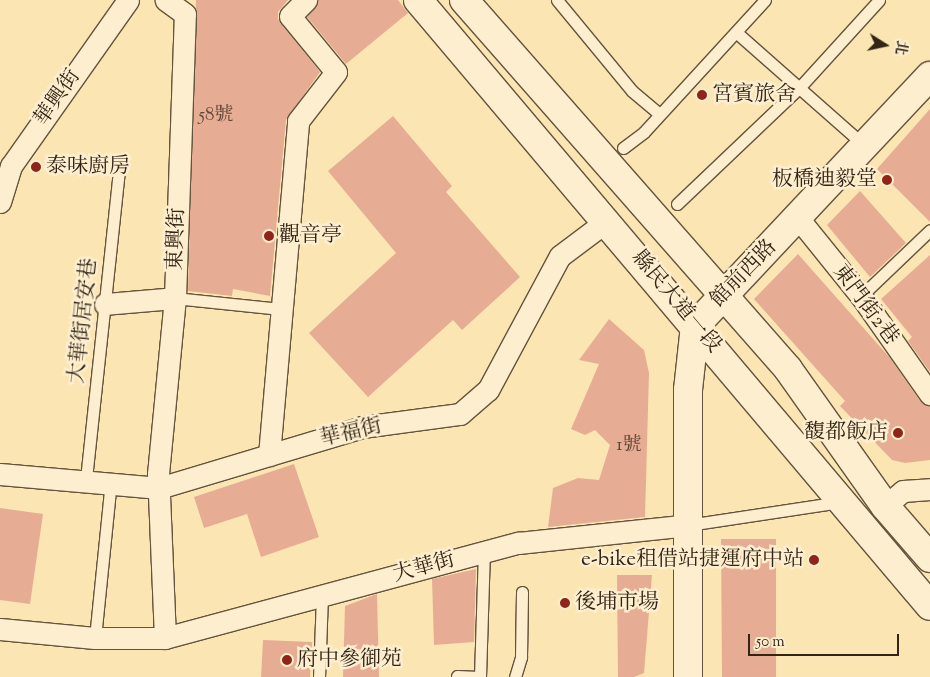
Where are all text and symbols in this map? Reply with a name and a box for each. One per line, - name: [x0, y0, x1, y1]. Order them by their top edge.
- north arrow: [860, 20, 910, 70]
- text: 北: [889, 39, 911, 56]
- street label: 華興街: [30, 65, 86, 131]
- place label: 宮賓旅舍: [712, 82, 796, 108]
- marker: 宮賓旅舍: [696, 89, 708, 101]
- house number: 58號: [199, 105, 233, 127]
- place label: 泰味廚房: [46, 154, 130, 180]
- marker: 泰味廚房: [30, 161, 42, 173]
- place label: 板橋迪毅堂: [772, 167, 877, 193]
- marker: 板橋迪毅堂: [881, 174, 893, 186]
- street label: 東興街: [163, 207, 191, 271]
- place label: 觀音亭: [279, 223, 342, 249]
- marker: 觀音亭: [263, 230, 275, 242]
- street label: 館前西路: [706, 235, 782, 313]
- street label: 縣民大道一段: [626, 246, 726, 358]
- street label: 大華街居安巷: [65, 257, 103, 385]
- street label: 東門街2巷: [827, 260, 903, 350]
- street label: 華福街: [317, 414, 385, 452]
- place label: 馥都飯店: [804, 420, 888, 446]
- marker: 馥都飯店: [892, 427, 904, 439]
- house number: 1號: [616, 435, 642, 457]
- place label: e-bike租借站捷運府中站: [581, 547, 804, 573]
- street label: 大華街: [390, 548, 458, 588]
- marker: e-bike租借站捷運府中站: [808, 554, 820, 566]
- place label: 後埔市場: [575, 590, 659, 616]
- marker: 後埔市場: [559, 597, 571, 609]
- scale bar: [750, 624, 901, 656]
- text: 50 m: [756, 632, 785, 653]
- place label: 府中參御苑: [297, 647, 402, 673]
- marker: 府中參御苑: [281, 654, 293, 666]

